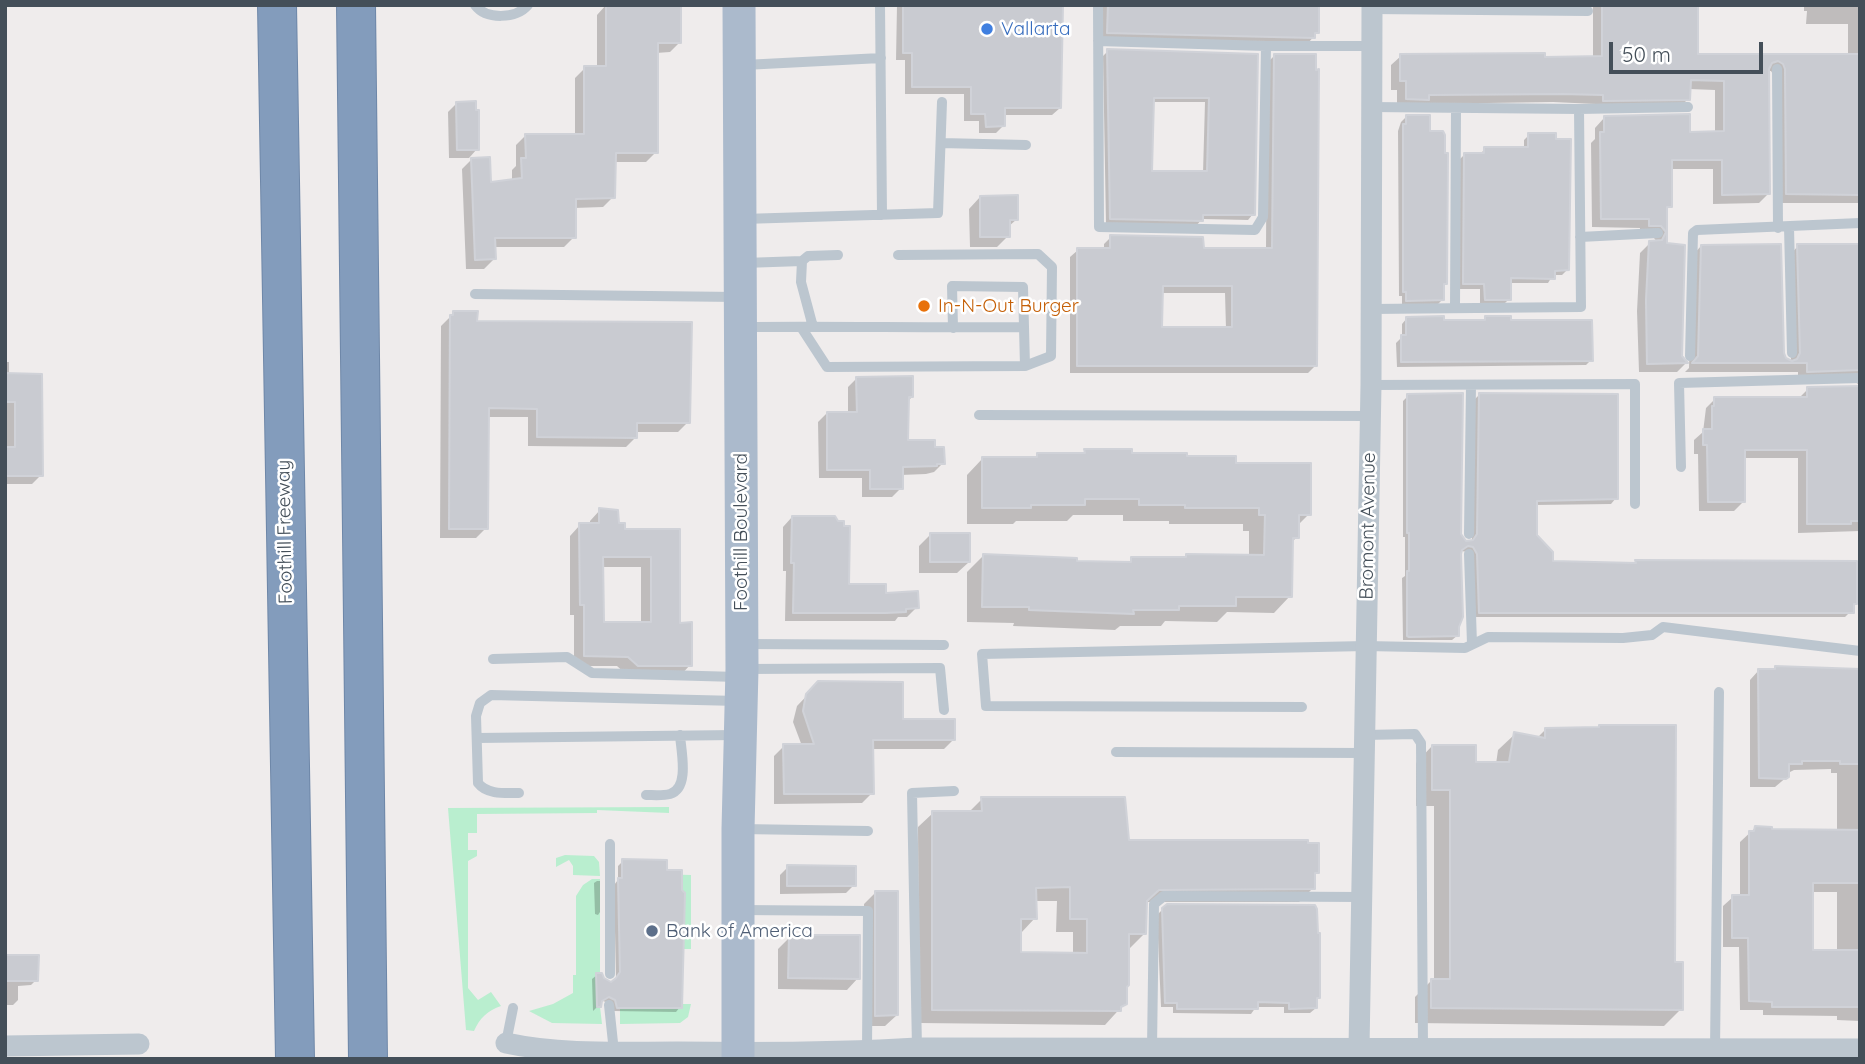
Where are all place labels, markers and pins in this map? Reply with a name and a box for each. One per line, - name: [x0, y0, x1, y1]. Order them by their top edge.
- place label: Vallarta: [1001, 18, 1070, 40]
- marker: Vallarta: [979, 21, 995, 37]
- place label: In-N-Out Burger: [938, 295, 1079, 317]
- marker: In-N-Out Burger: [916, 298, 932, 314]
- place label: Bank of America: [666, 920, 813, 942]
- marker: Bank of America: [644, 923, 660, 939]

